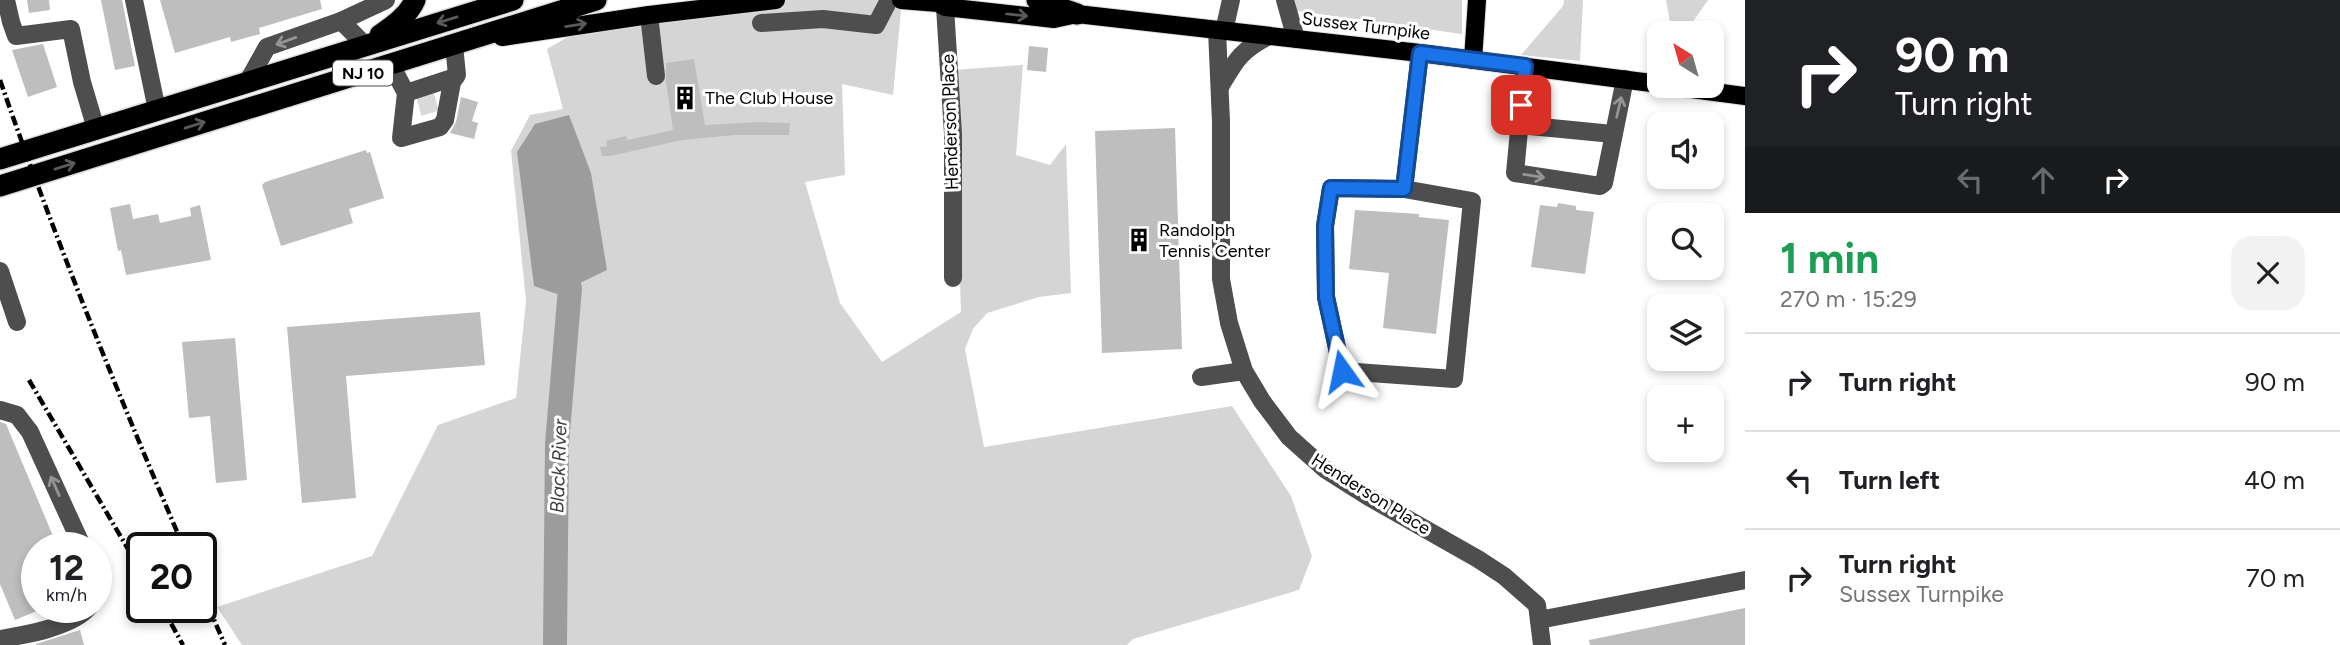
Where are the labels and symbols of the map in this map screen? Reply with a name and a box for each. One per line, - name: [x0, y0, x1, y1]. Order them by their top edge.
- street label: Sussex Turnpike: [1301, 7, 1432, 45]
- one-way arrow: [1005, 8, 1027, 21]
- one-way arrow: [437, 15, 459, 28]
- one-way arrow: [564, 18, 587, 31]
- north arrow: [1647, 21, 1724, 98]
- one-way arrow: [275, 36, 297, 48]
- street label: Henderson Place: [937, 53, 963, 190]
- road number: NJ 10: [333, 60, 393, 86]
- pin: [1491, 75, 1551, 135]
- building icon: The Club House: [671, 84, 699, 112]
- place label: The Club House: [705, 87, 834, 109]
- one-way arrow: [1613, 96, 1627, 119]
- one-way arrow: [184, 118, 206, 131]
- one-way arrow: [54, 158, 76, 171]
- one-way arrow: [1522, 170, 1544, 183]
- place label: Randolph Tennis Center: [1159, 219, 1270, 262]
- building icon: Randolph Tennis Center: [1125, 226, 1153, 254]
- position arrow: [1305, 334, 1379, 408]
- water label: Black River: [545, 418, 572, 513]
- street label: Henderson Place: [1307, 449, 1435, 540]
- one-way arrow: [48, 475, 61, 497]
- speed limit sign: 20: [126, 532, 217, 623]

